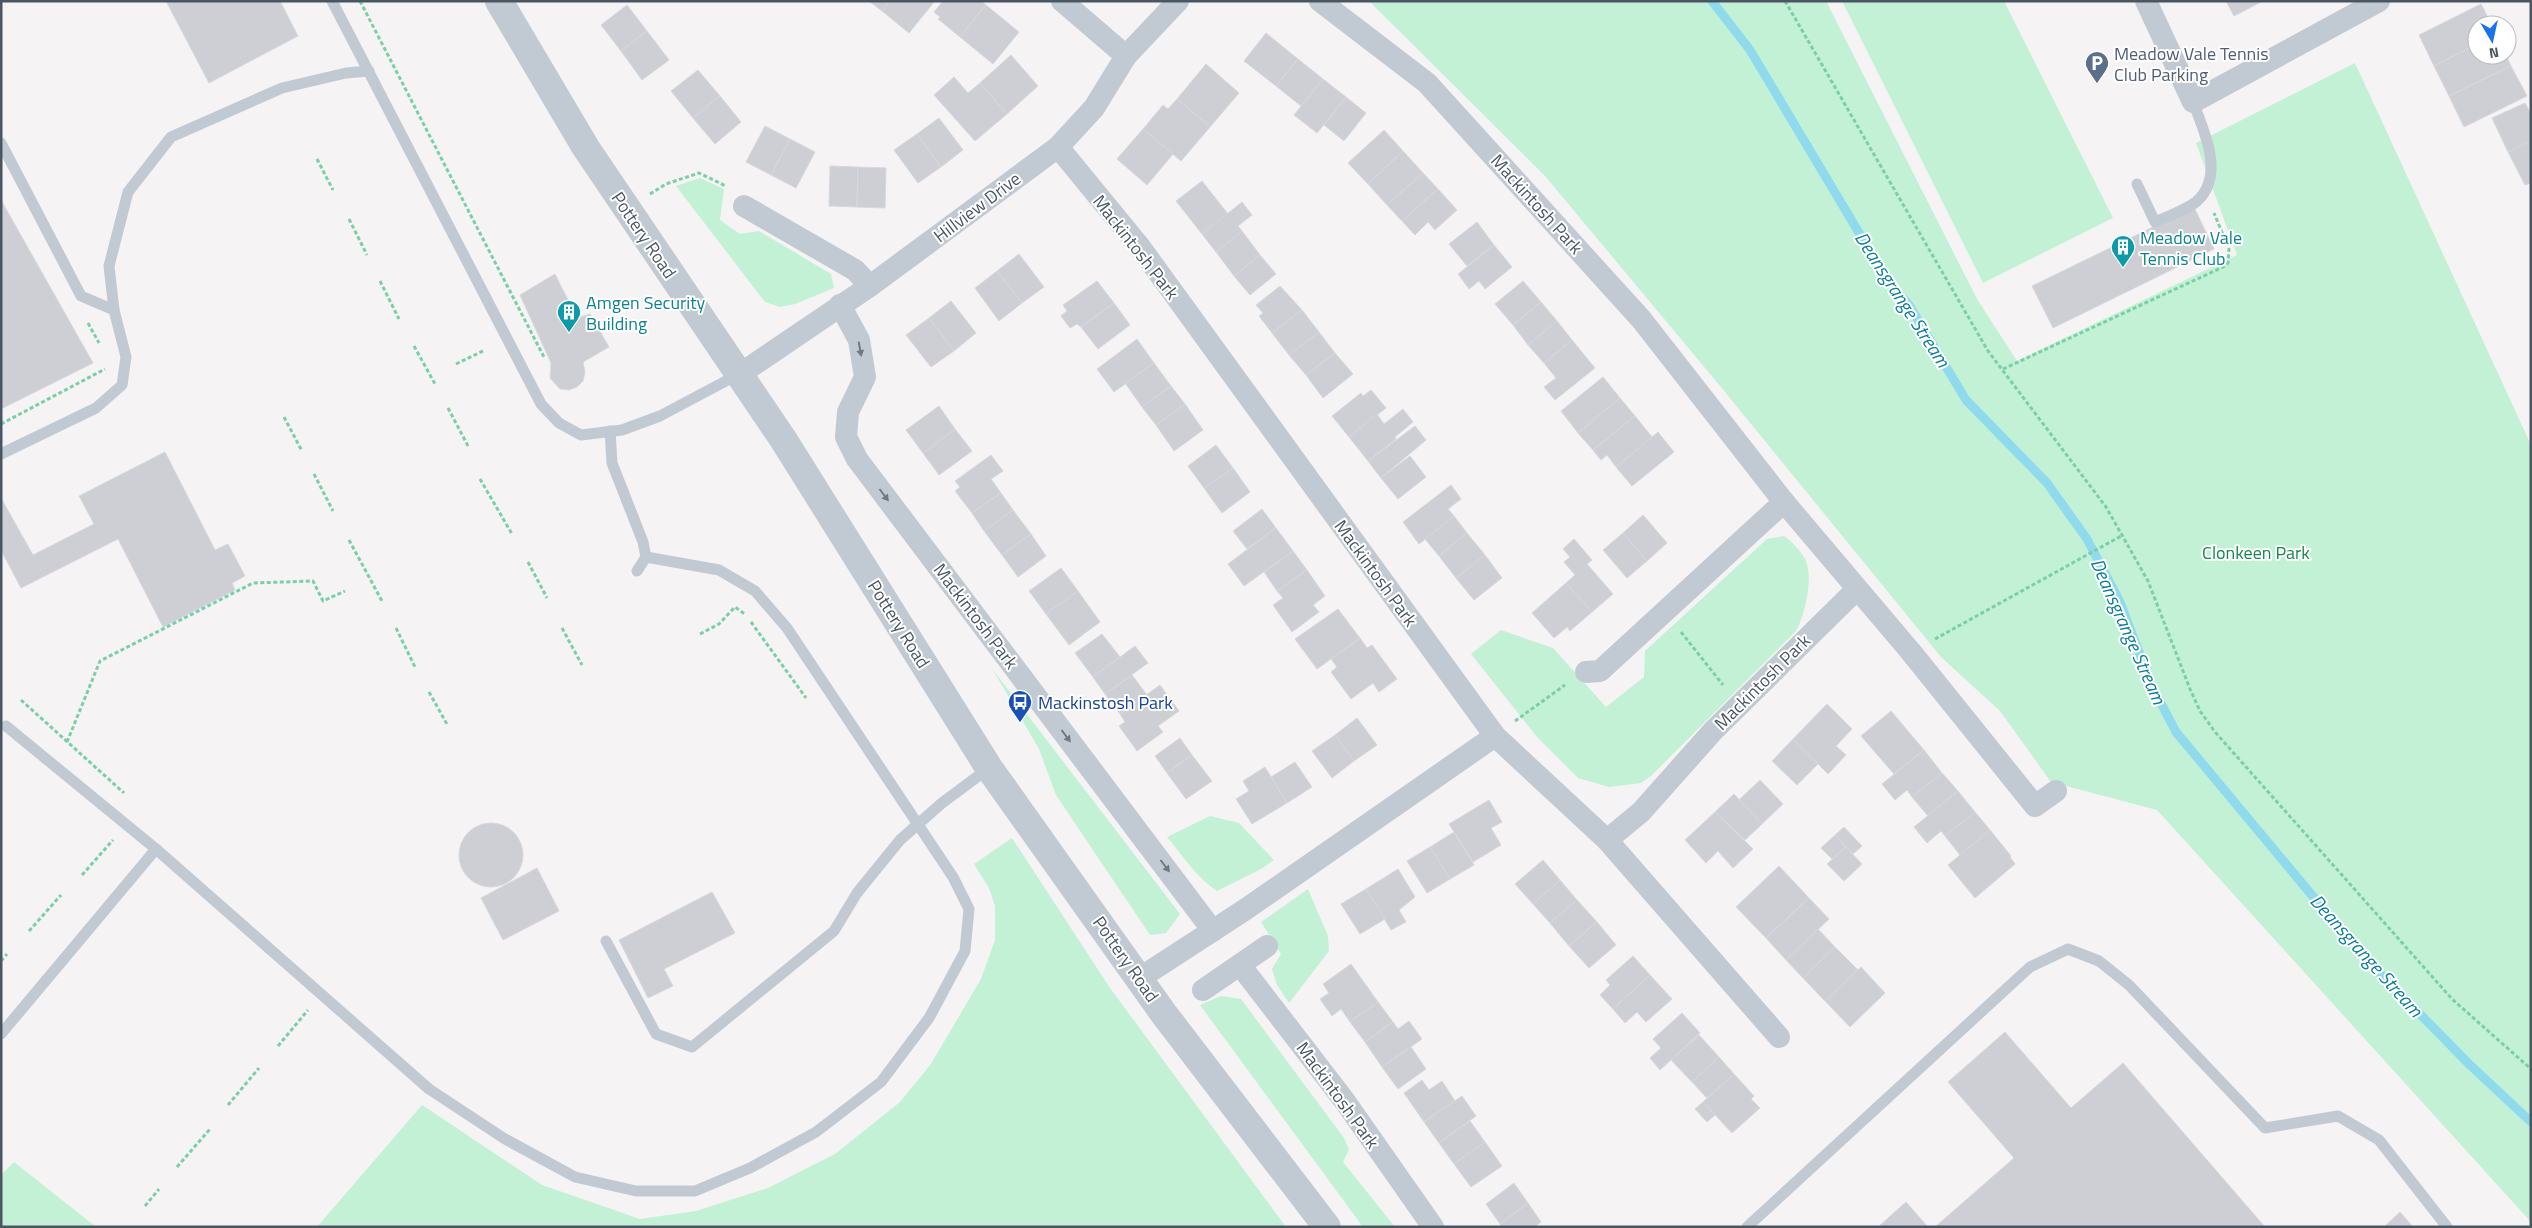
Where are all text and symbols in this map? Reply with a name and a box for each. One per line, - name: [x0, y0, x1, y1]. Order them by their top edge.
- north arrow: [2467, 15, 2517, 65]
- place label: Meadow Vale Tennis Club Parking: [2114, 40, 2269, 88]
- text: N: [2488, 42, 2501, 64]
- parking icon: Meadow Vale Tennis Club Parking: [2084, 50, 2110, 84]
- street label: Mackintosh Park: [1485, 148, 1590, 260]
- street label: Hillview Drive: [928, 165, 1026, 249]
- street label: Pottery Road: [605, 186, 683, 284]
- street label: Mackintosh Park: [1086, 189, 1186, 305]
- place label: Meadow Vale Tennis Club: [2140, 224, 2242, 272]
- water label: Deansgrange Stream: [1848, 225, 1959, 374]
- building icon: Meadow Vale Tennis Club: [2110, 234, 2136, 268]
- place label: Amgen Security Building: [586, 289, 705, 337]
- building icon: Amgen Security Building: [556, 299, 582, 333]
- one-way arrow: [857, 341, 865, 357]
- one-way arrow: [879, 488, 889, 502]
- street label: Mackintosh Park: [1328, 514, 1424, 632]
- park label: Clonkeen Park: [2202, 539, 2310, 566]
- water label: Deansgrange Stream: [2084, 553, 2175, 710]
- street label: Mackintosh Park: [927, 557, 1025, 675]
- street label: Pottery Road: [861, 575, 937, 673]
- street label: Mackintosh Park: [1708, 627, 1817, 736]
- bus stop icon: Mackinstosh Park: [1007, 689, 1033, 723]
- place label: Mackinstosh Park: [1038, 689, 1173, 716]
- one-way arrow: [1061, 729, 1072, 742]
- one-way arrow: [1159, 859, 1170, 872]
- water label: Deansgrange Stream: [2304, 887, 2431, 1024]
- street label: Pottery Road: [1086, 910, 1166, 1008]
- street label: Mackintosh Park: [1290, 1036, 1386, 1154]

